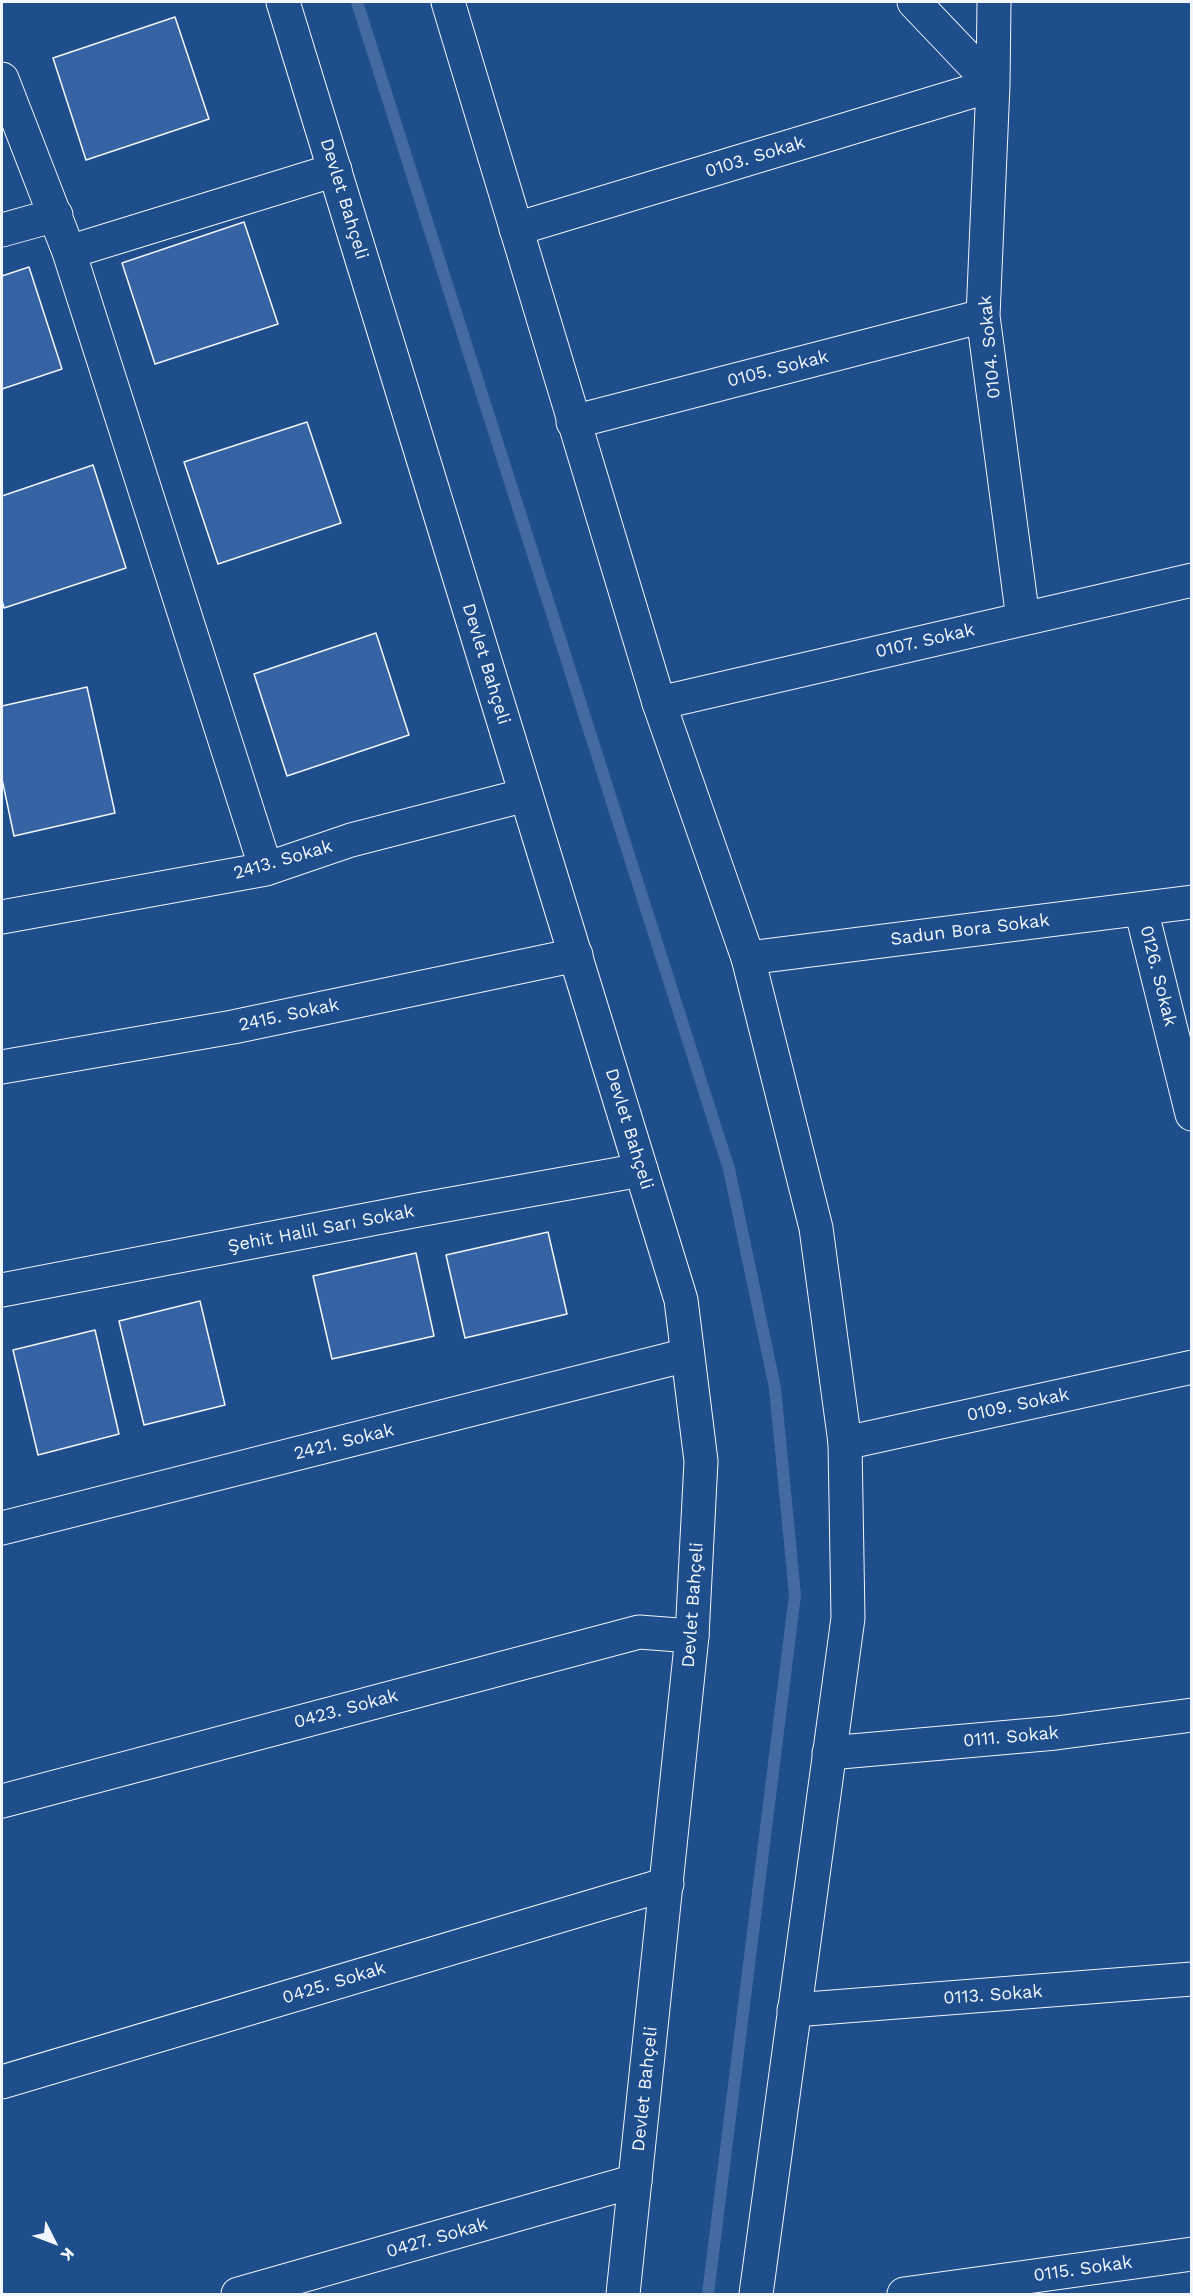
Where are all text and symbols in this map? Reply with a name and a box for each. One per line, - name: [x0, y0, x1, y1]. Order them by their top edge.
- street label: 0103. Sokak: [702, 132, 808, 182]
- street label: Devlet Bahçeli: [315, 136, 373, 262]
- street label: 0104. Sokak: [975, 294, 1005, 400]
- street label: 0105. Sokak: [725, 346, 831, 392]
- street label: Devlet Bahçeli: [457, 601, 515, 727]
- street label: 0107. Sokak: [873, 619, 977, 663]
- street label: 2413. Sokak: [231, 836, 335, 884]
- street label: Sadun Bora Sokak: [889, 910, 1051, 950]
- street label: 0126. Sokak: [1135, 923, 1181, 1029]
- street label: 2415. Sokak: [237, 994, 341, 1036]
- street label: Devlet Bahçeli: [600, 1066, 658, 1192]
- street label: Şehit Halil Sarı Sokak: [226, 1200, 416, 1258]
- street label: 0109. Sokak: [965, 1384, 1071, 1426]
- street label: 2421. Sokak: [292, 1419, 396, 1465]
- street label: Devlet Bahçeli: [678, 1542, 708, 1668]
- street label: 0423. Sokak: [292, 1685, 400, 1733]
- street label: 0111. Sokak: [962, 1722, 1060, 1752]
- street label: 0425. Sokak: [280, 1957, 388, 2009]
- street label: 0113. Sokak: [943, 1981, 1043, 2009]
- street label: Devlet Bahçeli: [628, 2025, 662, 2153]
- north arrow: [24, 2212, 84, 2272]
- street label: 0427. Sokak: [384, 2213, 490, 2263]
- text: K: [57, 2244, 79, 2265]
- street label: 0115. Sokak: [1032, 2251, 1134, 2287]

